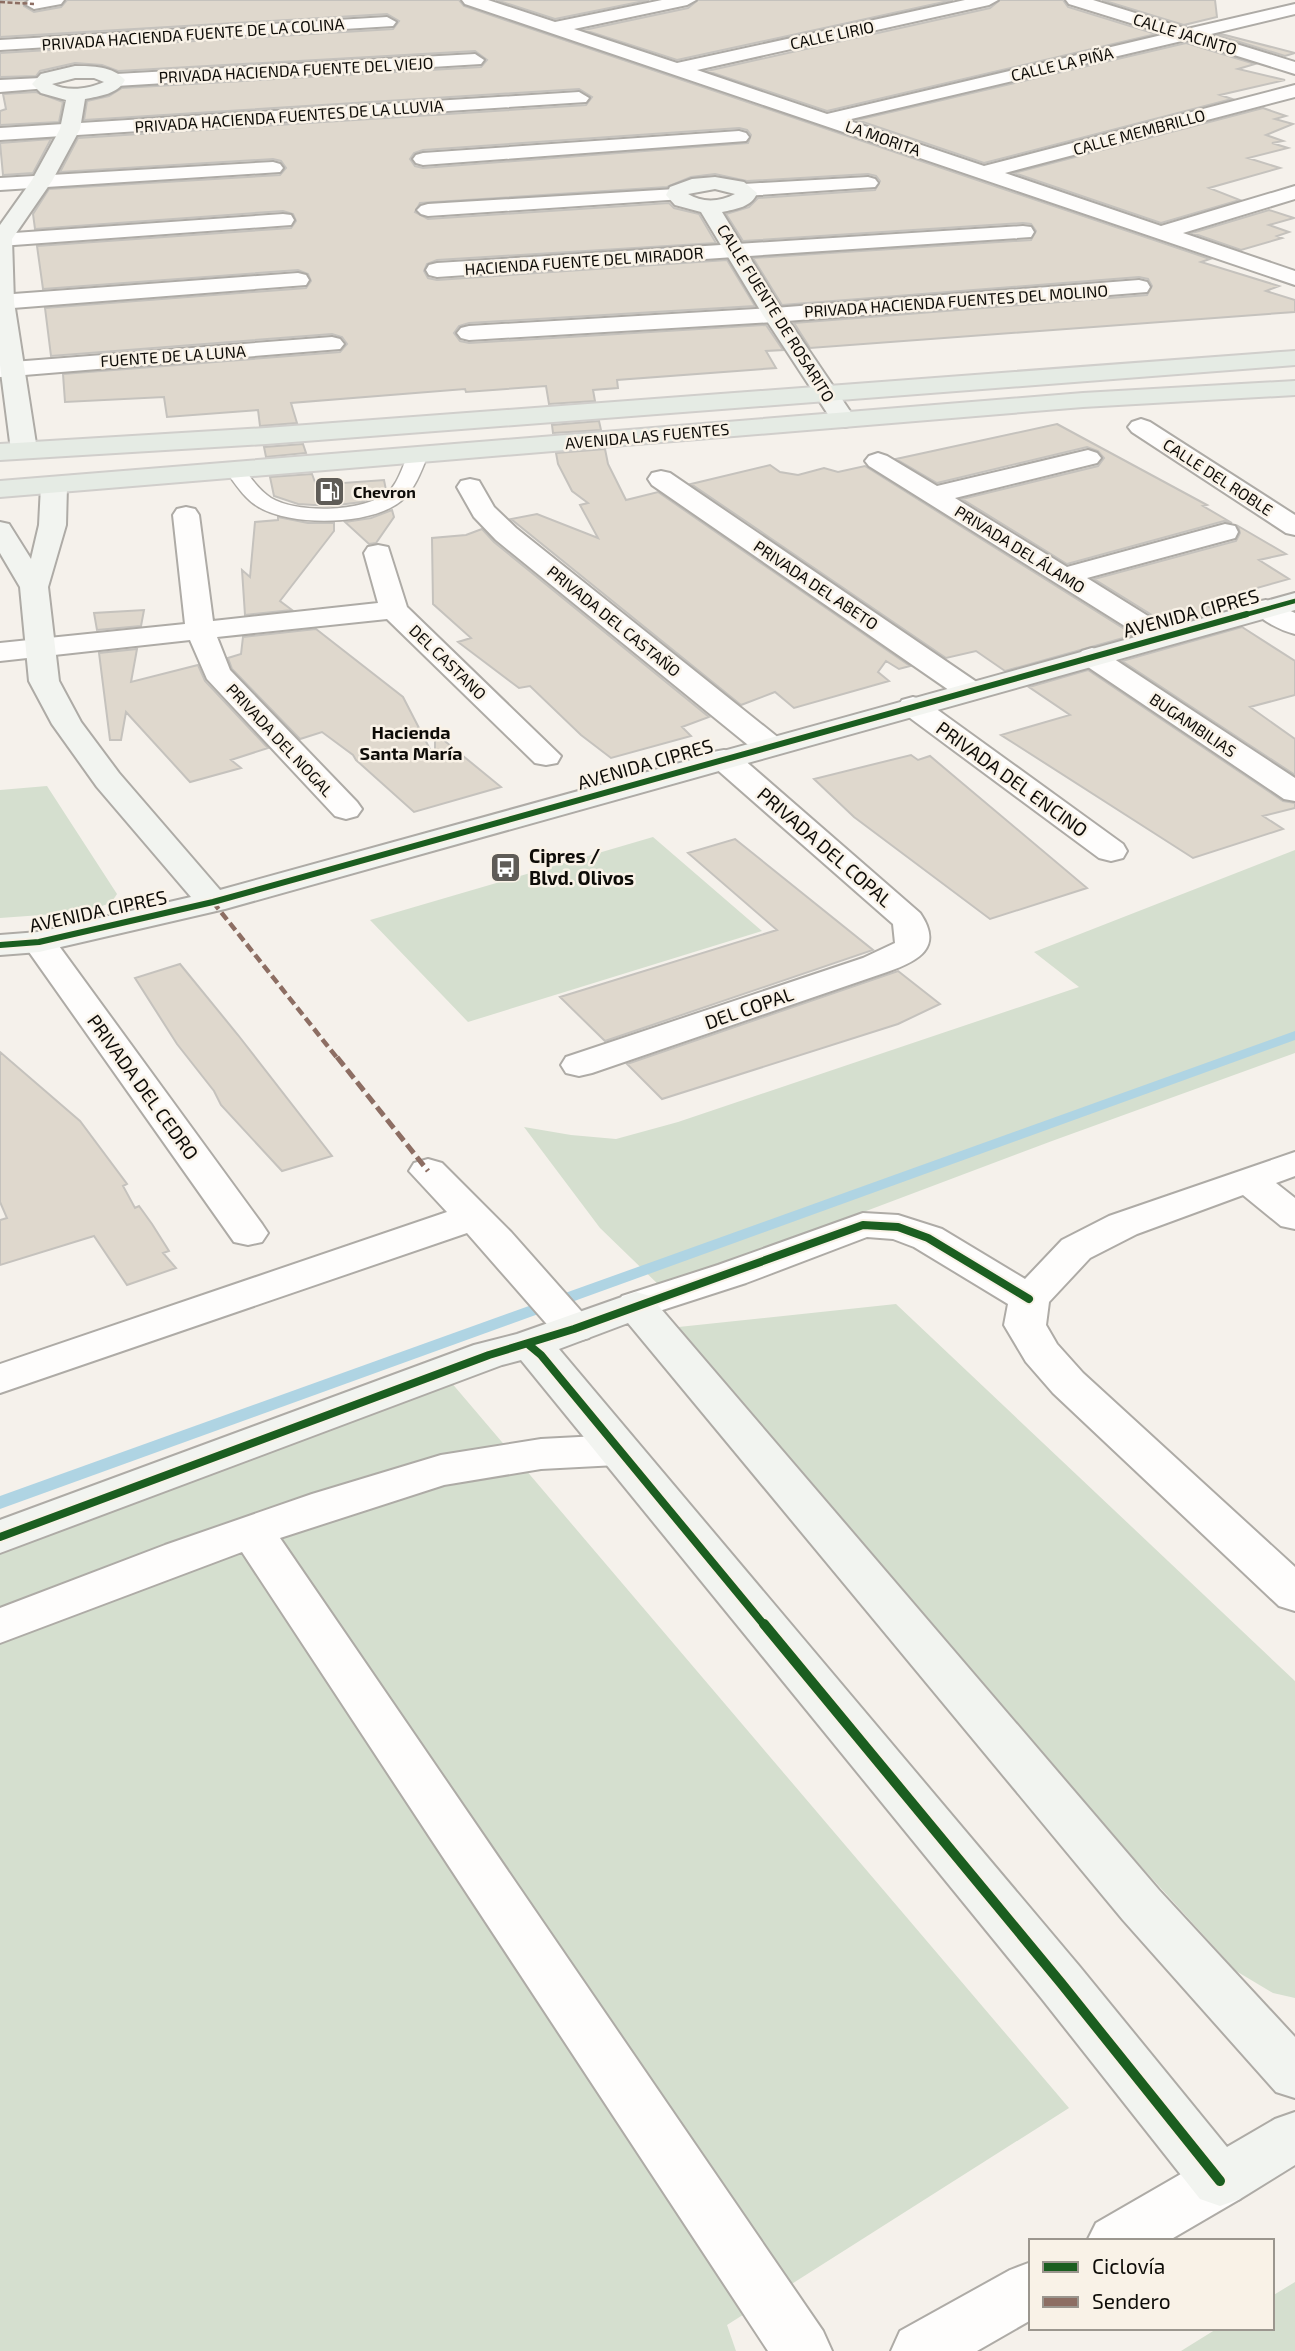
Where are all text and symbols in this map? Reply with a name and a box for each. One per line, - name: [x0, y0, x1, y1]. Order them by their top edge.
- street label: CALLE JACINTO: [1131, 9, 1239, 58]
- street label: PRIVADA HACIENDA FUENTE DE LA COLINA: [41, 13, 345, 54]
- street label: CALLE LIRIO: [788, 16, 876, 53]
- street label: CALLE LA PIÑA: [1009, 43, 1115, 84]
- street label: PRIVADA HACIENDA FUENTE DEL VIEJO: [158, 53, 434, 86]
- street label: PRIVADA HACIENDA FUENTES DE LA LLUVIA: [134, 95, 444, 136]
- street label: CALLE MEMBRILLO: [1071, 105, 1207, 158]
- street label: LA MORITA: [843, 116, 923, 159]
- street label: CALLE FUENTE DE ROSARITO: [714, 220, 839, 405]
- street label: HACIENDA FUENTE DEL MIRADOR: [464, 243, 704, 278]
- street label: PRIVADA HACIENDA FUENTES DEL MOLINO: [803, 280, 1109, 321]
- street label: FUENTE DE LA LUNA: [100, 341, 246, 370]
- street label: AVENIDA LAS FUENTES: [564, 419, 730, 452]
- street label: CALLE DEL ROBLE: [1160, 434, 1277, 519]
- fuel station icon: Chevron: [313, 475, 347, 509]
- place label: Chevron: [353, 482, 416, 501]
- street label: PRIVADA DEL ÁLAMO: [952, 501, 1089, 596]
- street label: PRIVADA DEL ABETO: [751, 536, 882, 633]
- street label: PRIVADA DEL CASTAÑO: [544, 561, 685, 680]
- street label: AVENIDA CIPRES: [1120, 583, 1261, 642]
- street label: DEL CASTANO: [406, 620, 491, 703]
- street label: PRIVADA DEL NOGAL: [223, 679, 338, 800]
- street label: BUGAMBILIAS: [1146, 689, 1240, 760]
- street label: PRIVADA DEL ENCINO: [932, 716, 1093, 841]
- district label: Hacienda Santa María: [360, 721, 462, 764]
- street label: AVENIDA CIPRES: [574, 733, 715, 794]
- street label: PRIVADA DEL COPAL: [753, 782, 898, 912]
- place label: Cipres / Blvd. Olivos: [529, 844, 634, 889]
- bus stop icon: Cipres / Blvd. Olivos: [489, 850, 523, 884]
- street label: AVENIDA CIPRES: [27, 885, 169, 936]
- street label: DEL COPAL: [701, 982, 796, 1033]
- street label: PRIVADA DEL CEDRO: [83, 1009, 204, 1164]
- legend: [1029, 2239, 1274, 2330]
- text: Ciclovía: [1092, 2253, 1165, 2278]
- text: Sendero: [1092, 2288, 1171, 2313]

